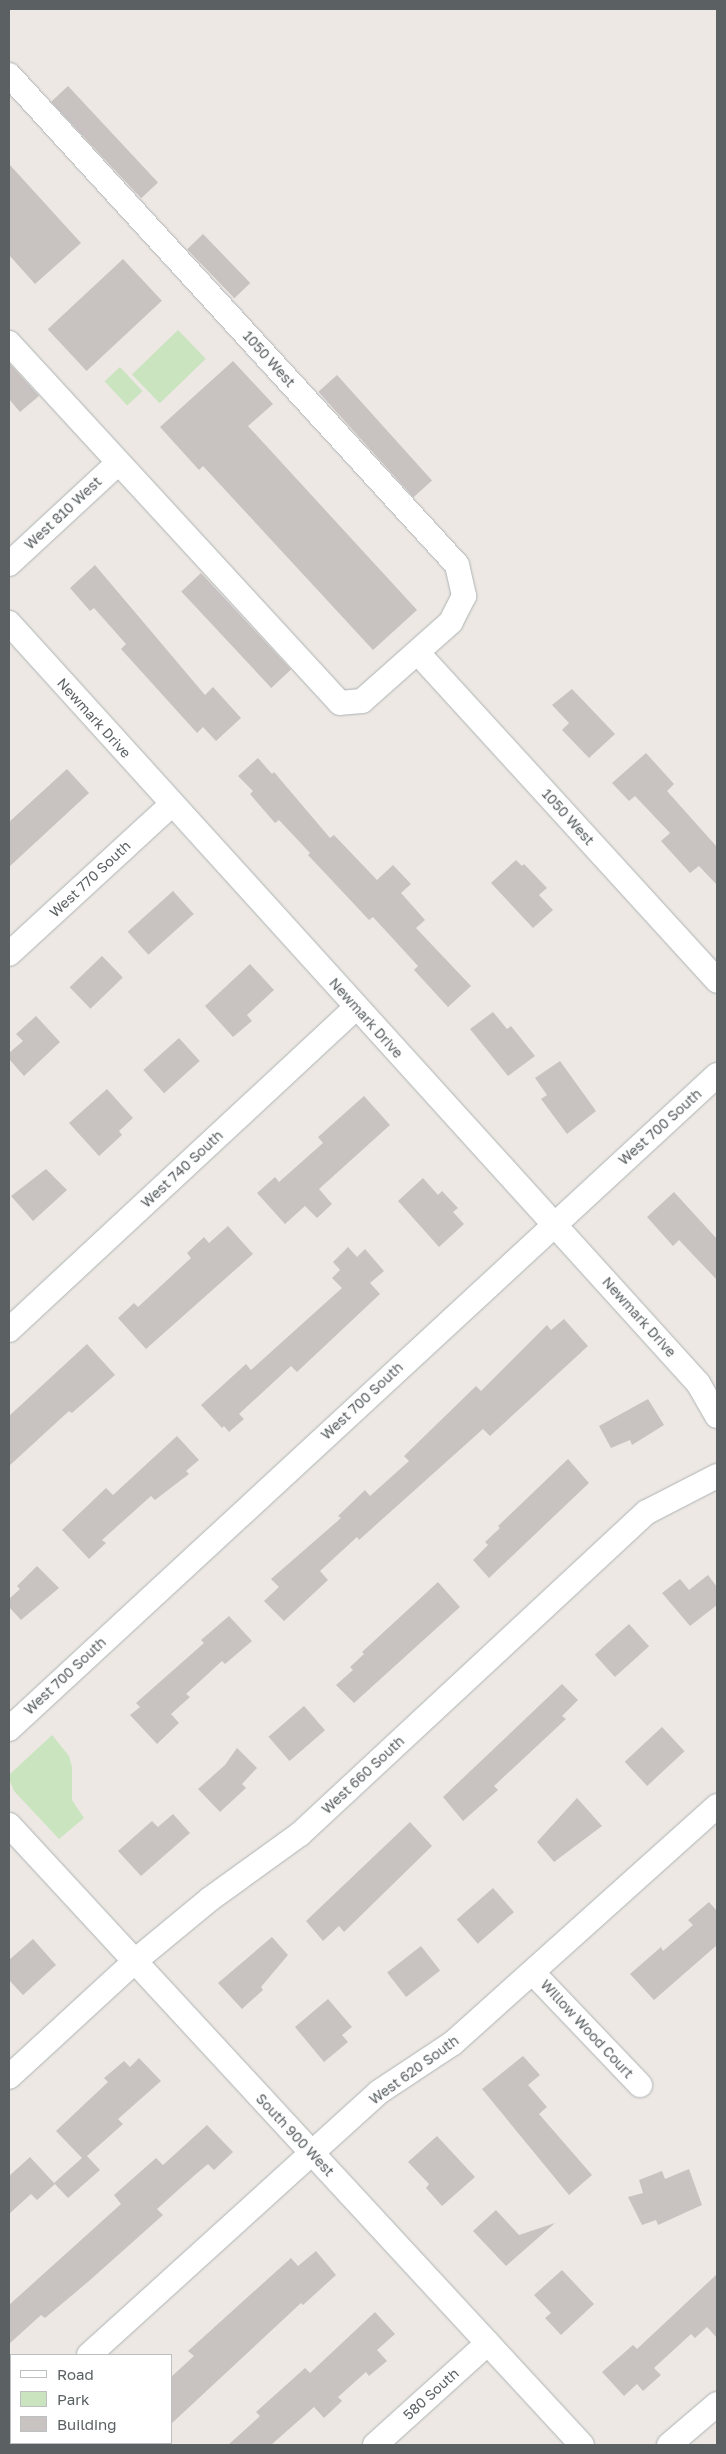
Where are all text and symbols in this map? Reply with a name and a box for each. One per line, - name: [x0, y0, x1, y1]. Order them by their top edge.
- street label: 1050 West: [239, 327, 299, 391]
- street label: West 810 West: [21, 473, 105, 553]
- street label: Newmark Drive: [54, 675, 134, 761]
- street label: 1050 West: [538, 785, 598, 849]
- street label: West 770 South: [46, 837, 134, 921]
- street label: Newmark Drive: [326, 975, 406, 1061]
- street label: West 700 South: [615, 1085, 705, 1169]
- street label: West 740 South: [138, 1127, 226, 1211]
- street label: Newmark Drive: [599, 1274, 679, 1360]
- street label: West 700 South: [318, 1359, 406, 1443]
- street label: West 700 South: [21, 1634, 109, 1718]
- street label: West 660 South: [318, 1732, 408, 1818]
- street label: Willow Wood Court: [537, 1976, 637, 2082]
- street label: West 620 South: [366, 2032, 462, 2108]
- street label: South 900 West: [252, 2090, 338, 2180]
- legend: [10, 2354, 172, 2444]
- text: Road: [57, 2365, 94, 2383]
- street label: 580 South: [400, 2365, 462, 2423]
- text: Park: [57, 2390, 89, 2408]
- text: Building: [57, 2415, 117, 2433]

